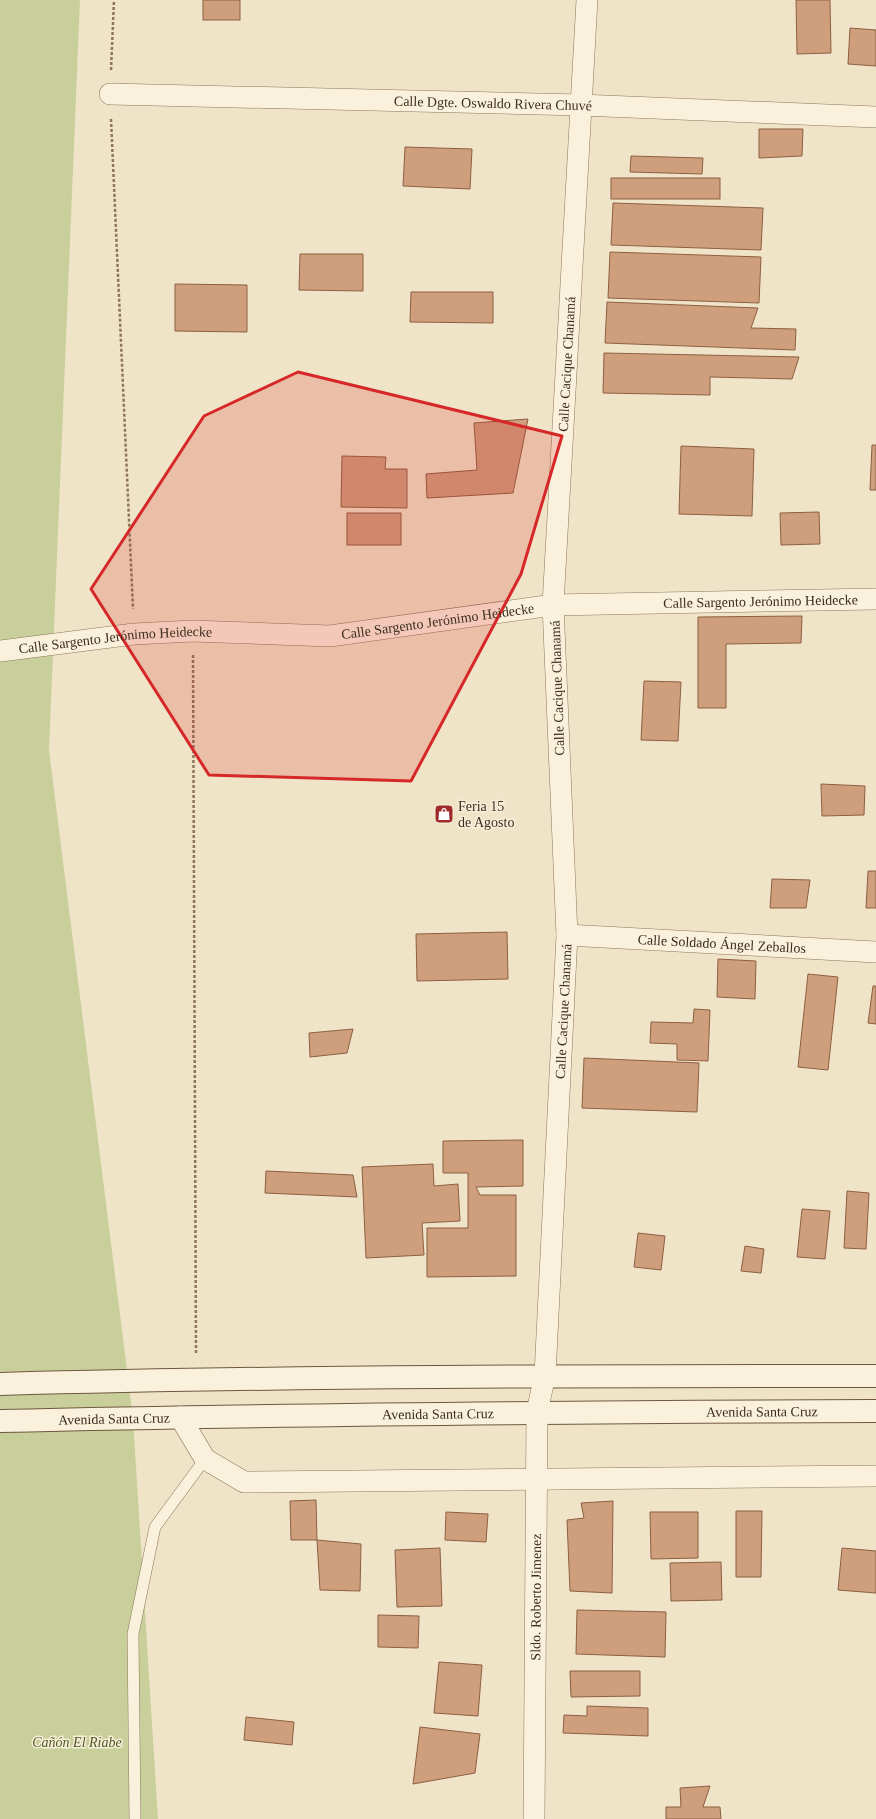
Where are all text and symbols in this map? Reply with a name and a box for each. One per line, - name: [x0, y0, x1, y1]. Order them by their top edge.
- street label: Calle Dgte. Oswaldo Rivera Chuvé: [394, 94, 592, 113]
- street label: Calle Cacique Chanamá: [556, 295, 578, 432]
- street label: Calle Sargento Jerónimo Heidecke: [663, 592, 858, 611]
- street label: Calle Sargento Jerónimo Heidecke: [340, 601, 535, 642]
- street label: Calle Cacique Chanamá: [548, 619, 567, 756]
- street label: Calle Sargento Jerónimo Heidecke: [18, 624, 212, 657]
- place label: Feria 15 de Agosto: [458, 799, 514, 830]
- shop icon: Feria 15 de Agosto: [433, 803, 455, 825]
- street label: Calle Soldado Ángel Zeballos: [637, 932, 806, 956]
- street label: Calle Cacique Chanamá: [553, 943, 575, 1079]
- street label: Avenida Santa Cruz: [706, 1404, 818, 1420]
- street label: Avenida Santa Cruz: [382, 1406, 494, 1422]
- street label: Avenida Santa Cruz: [58, 1410, 170, 1428]
- street label: Sldo. Roberto Jimenez: [528, 1533, 544, 1661]
- park label: Cañón El Riabe: [32, 1735, 122, 1750]

